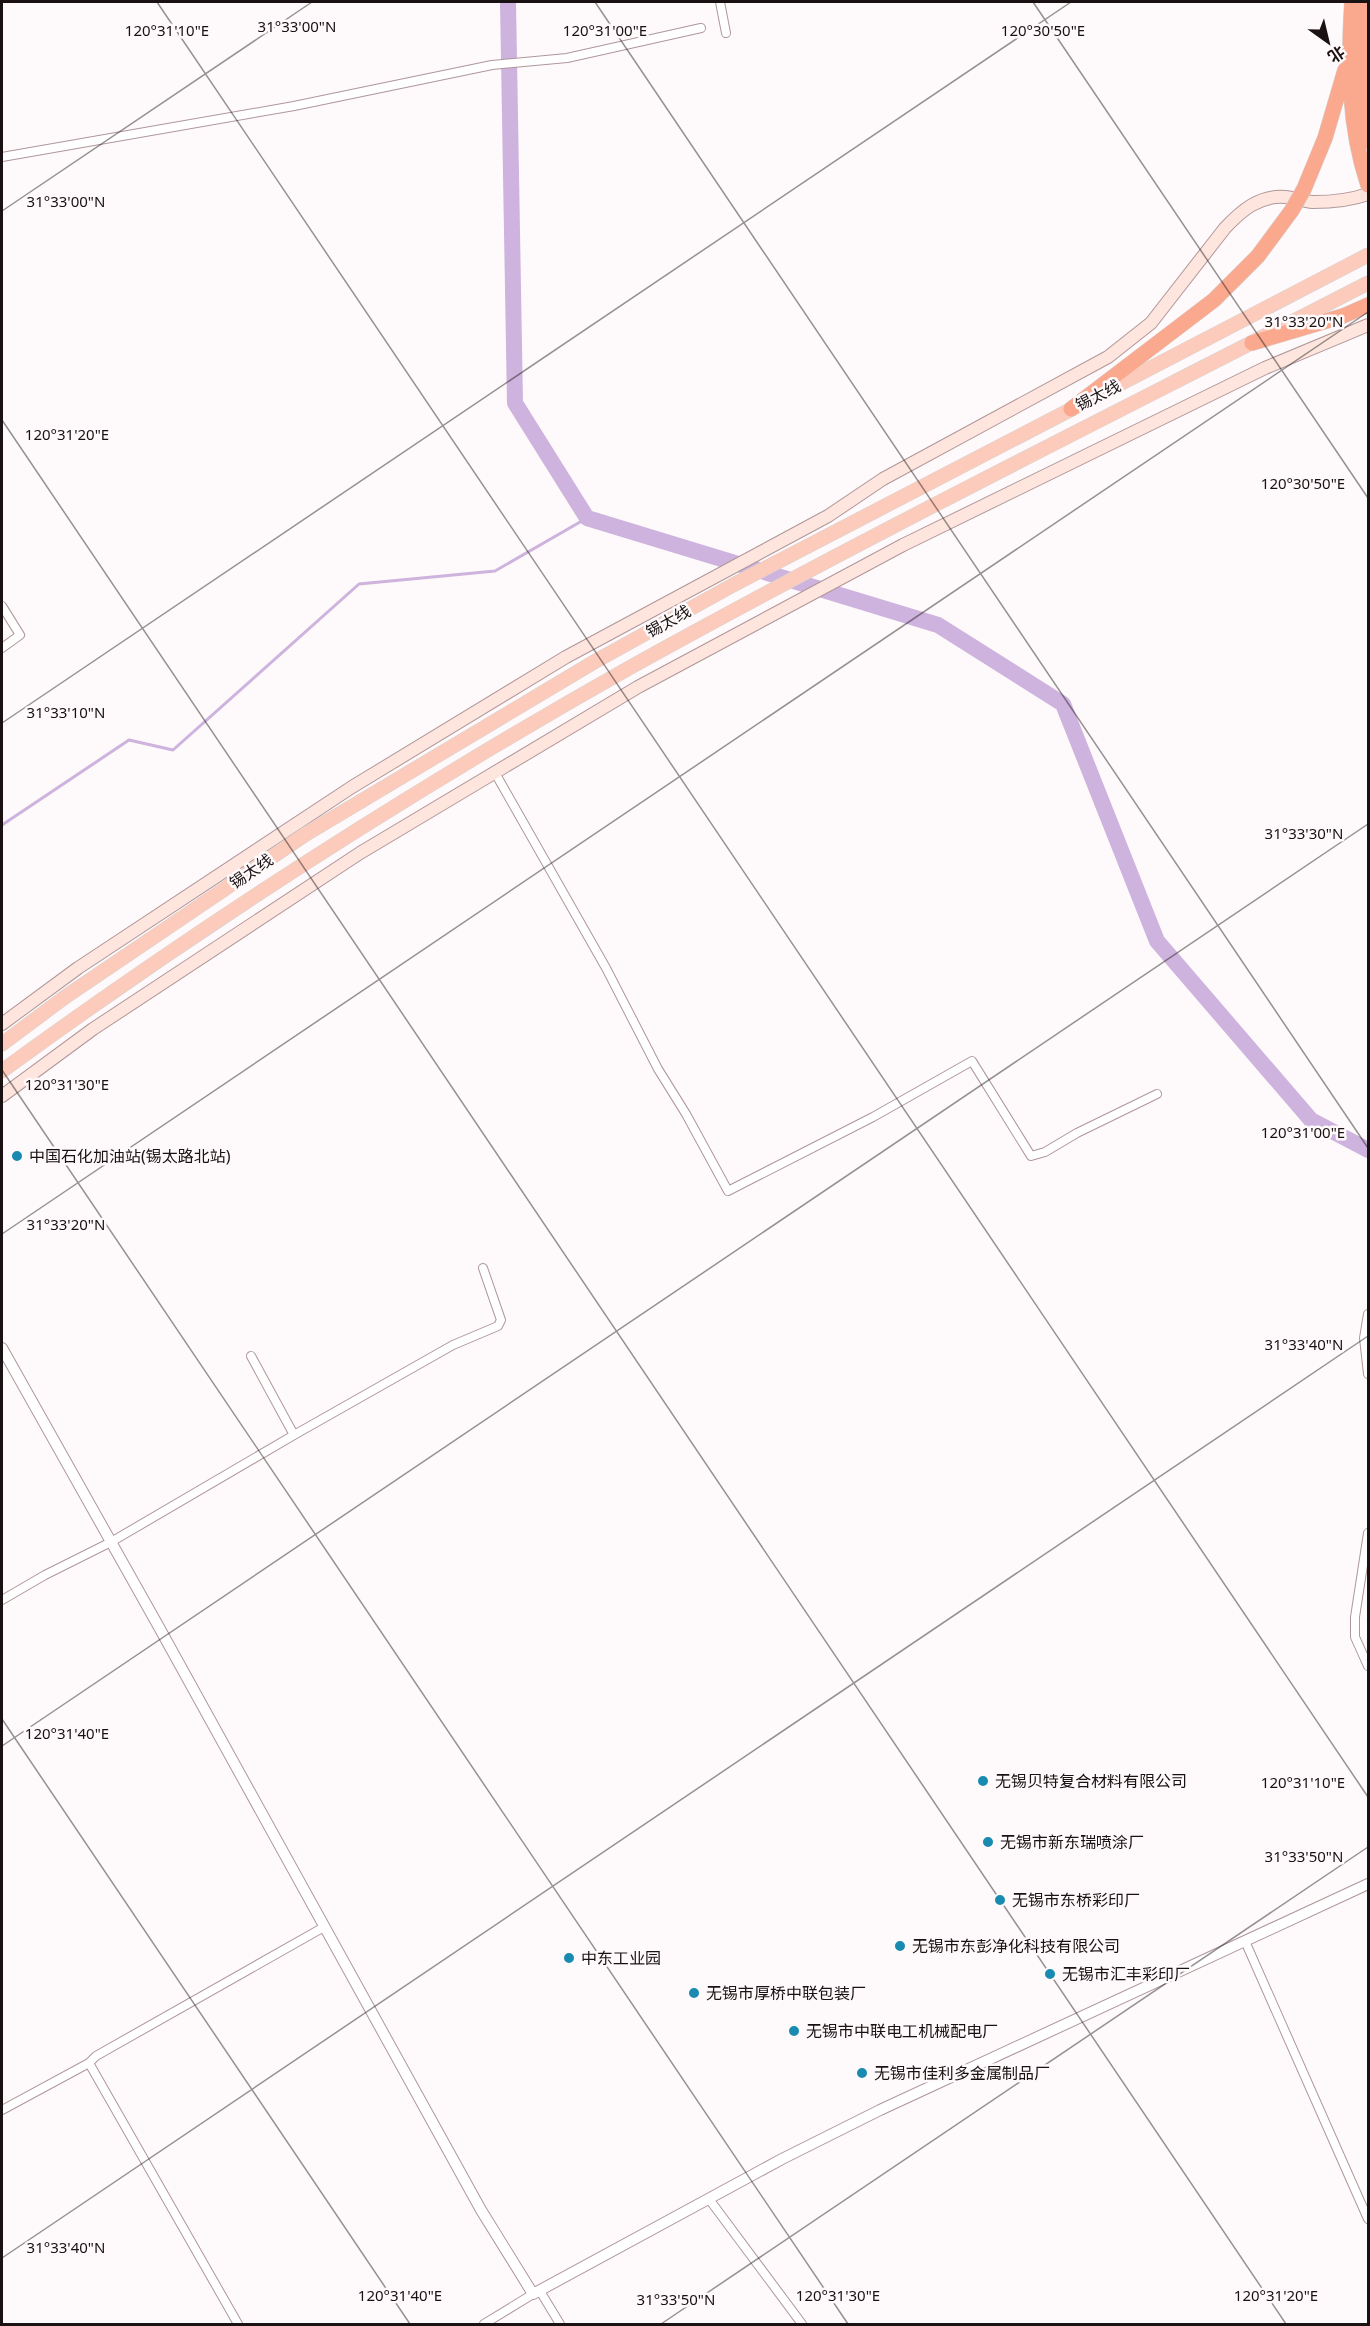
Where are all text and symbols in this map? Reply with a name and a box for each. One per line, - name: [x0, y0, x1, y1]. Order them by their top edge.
- north arrow: [1298, 12, 1358, 72]
- text: 31°33'00"N: [258, 16, 336, 36]
- text: 120°31'10"E: [125, 20, 209, 40]
- text: 120°31'00"E: [563, 20, 647, 40]
- text: 120°30'50"E: [1001, 20, 1085, 40]
- text: 北: [1324, 41, 1349, 68]
- text: 31°33'00"N: [27, 191, 105, 211]
- text: 31°33'20"N: [1265, 311, 1343, 331]
- street label: 锡太线: [1072, 374, 1124, 416]
- text: 120°31'20"E: [25, 424, 109, 444]
- text: 120°30'50"E: [1261, 473, 1345, 493]
- street label: 锡太线: [642, 600, 694, 642]
- text: 31°33'10"N: [27, 702, 105, 722]
- text: 31°33'30"N: [1265, 823, 1343, 843]
- street label: 锡太线: [225, 848, 277, 894]
- text: 120°31'30"E: [25, 1074, 109, 1094]
- text: 120°31'00"E: [1261, 1122, 1345, 1142]
- place label: 中国石化加油站(锡太路北站): [29, 1145, 231, 1167]
- marker: 中国石化加油站(锡太路北站): [10, 1149, 24, 1163]
- text: 31°33'20"N: [27, 1214, 105, 1234]
- text: 31°33'40"N: [1265, 1334, 1343, 1354]
- text: 120°31'40"E: [25, 1723, 109, 1743]
- place label: 无锡贝特复合材料有限公司: [995, 1770, 1187, 1792]
- text: 120°31'10"E: [1261, 1772, 1345, 1792]
- marker: 无锡贝特复合材料有限公司: [976, 1774, 990, 1788]
- place label: 无锡市新东瑞喷涂厂: [1000, 1831, 1144, 1853]
- marker: 无锡市新东瑞喷涂厂: [981, 1835, 995, 1849]
- text: 31°33'50"N: [1265, 1846, 1343, 1866]
- place label: 无锡市东桥彩印厂: [1012, 1889, 1140, 1911]
- marker: 无锡市东桥彩印厂: [993, 1893, 1007, 1907]
- place label: 无锡市东彭净化科技有限公司: [912, 1935, 1120, 1957]
- marker: 无锡市东彭净化科技有限公司: [893, 1939, 907, 1953]
- place label: 中东工业园: [581, 1947, 661, 1969]
- marker: 中东工业园: [562, 1951, 576, 1965]
- place label: 无锡市汇丰彩印厂: [1062, 1963, 1190, 1985]
- marker: 无锡市汇丰彩印厂: [1043, 1967, 1057, 1981]
- place label: 无锡市厚桥中联包装厂: [706, 1982, 866, 2004]
- marker: 无锡市厚桥中联包装厂: [687, 1986, 701, 2000]
- place label: 无锡市中联电工机械配电厂: [806, 2020, 998, 2042]
- marker: 无锡市中联电工机械配电厂: [787, 2024, 801, 2038]
- place label: 无锡市佳利多金属制品厂: [874, 2062, 1050, 2084]
- marker: 无锡市佳利多金属制品厂: [855, 2066, 869, 2080]
- text: 31°33'40"N: [27, 2237, 105, 2257]
- text: 120°31'40"E: [358, 2285, 442, 2305]
- text: 120°31'30"E: [796, 2285, 880, 2305]
- text: 120°31'20"E: [1234, 2285, 1318, 2305]
- text: 31°33'50"N: [637, 2289, 715, 2309]

